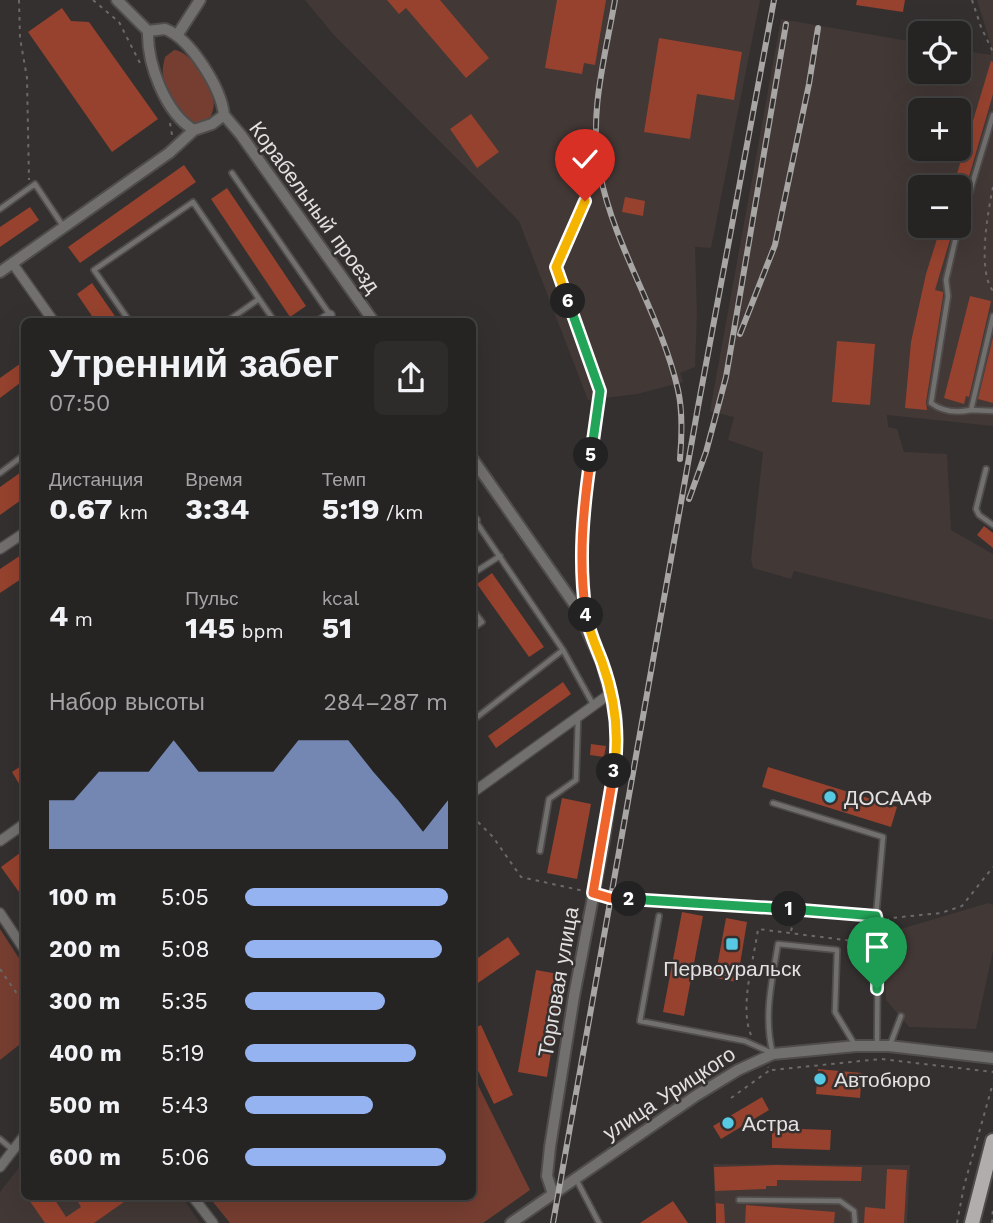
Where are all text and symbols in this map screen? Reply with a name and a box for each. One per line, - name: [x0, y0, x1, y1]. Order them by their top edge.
- map controls: [908, 21, 971, 238]
- button: locate: [908, 21, 971, 84]
- button: +: [908, 98, 971, 161]
- street label: Корабельный проезд: [244, 116, 386, 298]
- pin: [555, 129, 615, 201]
- icon: check: [566, 140, 604, 178]
- button: −: [908, 175, 971, 238]
- pin: 6: [550, 284, 586, 318]
- text: 6: [562, 289, 573, 312]
- button: share: [374, 341, 448, 415]
- text: Утренний забег: [49, 342, 339, 386]
- text: 07:50: [49, 390, 110, 417]
- pin: 5: [574, 438, 608, 472]
- text: 5: [585, 443, 596, 466]
- text: Дистанция: [49, 468, 143, 491]
- text: Время: [185, 468, 243, 491]
- text: Темп: [322, 468, 366, 491]
- text: 0.67: [49, 491, 113, 526]
- text: 3:34: [185, 491, 249, 526]
- text: 5:19: [322, 491, 380, 526]
- text: km: [113, 501, 148, 524]
- text: /km: [380, 501, 423, 524]
- text: Пульс: [185, 587, 239, 610]
- text: kcal: [322, 587, 359, 610]
- text: 4: [49, 598, 68, 633]
- pin: 4: [568, 598, 604, 632]
- text: 4: [579, 603, 592, 626]
- text: m: [68, 608, 93, 631]
- text: 145: [185, 610, 235, 645]
- text: 51: [322, 610, 352, 645]
- text: bpm: [235, 620, 284, 643]
- text: Набор высоты: [49, 689, 205, 716]
- text: 284–287 m: [323, 689, 448, 716]
- pin: 3: [596, 754, 632, 788]
- text: 3: [608, 759, 619, 782]
- place label: ДОСААФ: [844, 785, 933, 810]
- marker: ДОСААФ: [822, 789, 838, 805]
- pin: 2: [612, 881, 646, 916]
- text: 100 m: [49, 884, 117, 911]
- text: 5:05: [161, 884, 209, 911]
- text: 2: [623, 887, 634, 910]
- pin: 1: [772, 892, 806, 926]
- text: 1: [784, 897, 793, 920]
- street label: Торговая улица: [532, 905, 584, 1059]
- pin: [847, 917, 907, 989]
- icon: arrive: [858, 928, 896, 966]
- text: 200 m: [49, 936, 121, 963]
- text: 5:08: [161, 936, 210, 963]
- marker: Первоуральск: [724, 936, 740, 952]
- place label: Первоуральск: [663, 956, 801, 981]
- text: 300 m: [49, 988, 120, 1015]
- text: 5:35: [161, 988, 208, 1015]
- text: 400 m: [49, 1040, 122, 1067]
- text: 5:19: [161, 1040, 204, 1067]
- street label: улица Урицкого: [598, 1041, 740, 1145]
- place label: Автобюро: [834, 1067, 931, 1092]
- marker: Автобюро: [812, 1071, 828, 1087]
- text: 500 m: [49, 1092, 120, 1119]
- text: 5:43: [161, 1092, 209, 1119]
- place label: Астра: [742, 1111, 800, 1136]
- marker: Астра: [720, 1115, 736, 1131]
- text: 600 m: [49, 1144, 121, 1171]
- text: 5:06: [161, 1144, 209, 1171]

